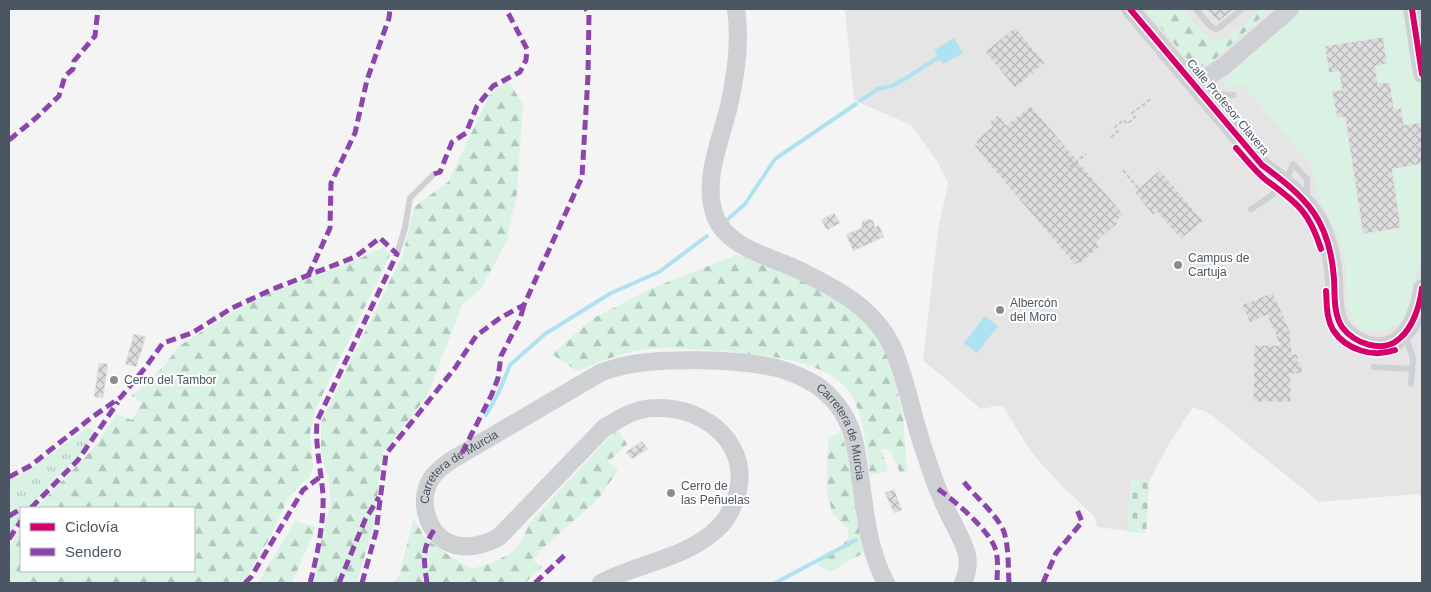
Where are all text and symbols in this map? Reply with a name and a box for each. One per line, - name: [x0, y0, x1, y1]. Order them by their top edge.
- street label: Calle Profesor Clavera: [1184, 56, 1272, 158]
- place label: Campus de Cartuja: [1188, 251, 1250, 279]
- marker: Campus de Cartuja: [1172, 259, 1184, 271]
- place label: Albercón del Moro: [1010, 296, 1057, 324]
- marker: Albercón del Moro: [994, 304, 1006, 316]
- place label: Cerro del Tambor: [124, 373, 216, 387]
- marker: Cerro del Tambor: [108, 374, 120, 386]
- street label: Carretera de Murcia: [814, 381, 868, 481]
- street label: Carretera de Murcia: [418, 427, 501, 504]
- place label: Cerro de las Peñuelas: [681, 479, 750, 507]
- marker: Cerro de las Peñuelas: [665, 487, 677, 499]
- legend: [20, 507, 195, 572]
- text: Ciclovía: [65, 518, 119, 535]
- text: Sendero: [65, 543, 122, 560]

